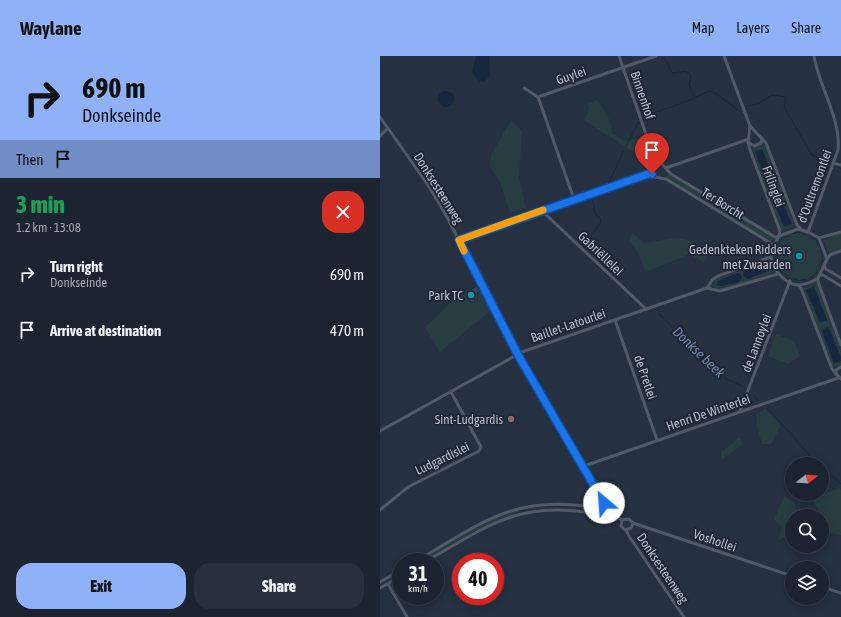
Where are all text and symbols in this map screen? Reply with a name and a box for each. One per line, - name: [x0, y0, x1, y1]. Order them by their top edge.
- text: Waylane: [20, 17, 82, 39]
- text: Map: [692, 20, 714, 36]
- text: Layers: [736, 20, 769, 36]
- text: Share: [791, 20, 821, 36]
- street label: Guylei: [554, 63, 588, 88]
- street label: Binnenhof: [627, 69, 658, 122]
- icon: right: [16, 72, 68, 124]
- text: 690 m: [82, 72, 145, 104]
- text: Donkseinde: [82, 105, 161, 126]
- pin: [635, 133, 669, 174]
- icon: arrive: [641, 139, 663, 161]
- icon: arrive: [52, 148, 74, 170]
- street label: d'Oultremontlei: [794, 148, 835, 225]
- street label: Donksesteenweg: [411, 150, 467, 227]
- text: Then: [16, 151, 44, 168]
- street label: Frilinglei: [759, 164, 788, 209]
- street label: Ter Borcht: [699, 184, 747, 222]
- text: 3 min: [16, 191, 65, 218]
- button: close: [322, 191, 364, 233]
- text: 1.2 km · 13:08: [16, 220, 81, 235]
- street label: Gabriëllelei: [575, 228, 626, 278]
- place label: Gedenkteken Ridders met Zwaarden: [689, 242, 791, 272]
- marker: Gedenkteken Ridders met Zwaarden: [794, 251, 804, 261]
- text: Turn right: [50, 258, 103, 275]
- icon: right: [16, 263, 38, 285]
- text: 690 m: [330, 266, 364, 283]
- text: Donkseinde: [50, 275, 107, 290]
- place label: Park TC: [428, 288, 463, 303]
- marker: Park TC: [466, 290, 476, 300]
- street label: Baillet-Latourlei: [529, 306, 607, 345]
- street label: de Lannoylei: [739, 312, 774, 374]
- icon: arrive: [16, 319, 38, 341]
- text: Arrive at destination: [50, 322, 161, 339]
- text: 470 m: [330, 322, 364, 339]
- water label: Donkse beek: [670, 323, 729, 381]
- street label: de Pretlei: [631, 353, 660, 401]
- street label: Henri De Winterlei: [664, 391, 752, 434]
- place label: Sint-Ludgardis: [435, 412, 503, 427]
- marker: Sint-Ludgardis: [506, 414, 516, 424]
- street label: Ludgardislei: [413, 439, 472, 478]
- north arrow: [785, 457, 829, 501]
- map controls: [785, 457, 829, 605]
- position arrow: [583, 482, 625, 524]
- button: search: [785, 509, 829, 553]
- street label: Voshollei: [691, 526, 738, 555]
- street label: Donksesteenweg: [634, 530, 692, 607]
- speed limit sign: 40: [452, 553, 504, 605]
- button: layers: [785, 561, 829, 605]
- text: 31: [409, 562, 427, 585]
- button: Exit: [16, 563, 186, 609]
- button: Share: [194, 563, 364, 609]
- text: km/h: [408, 583, 428, 594]

